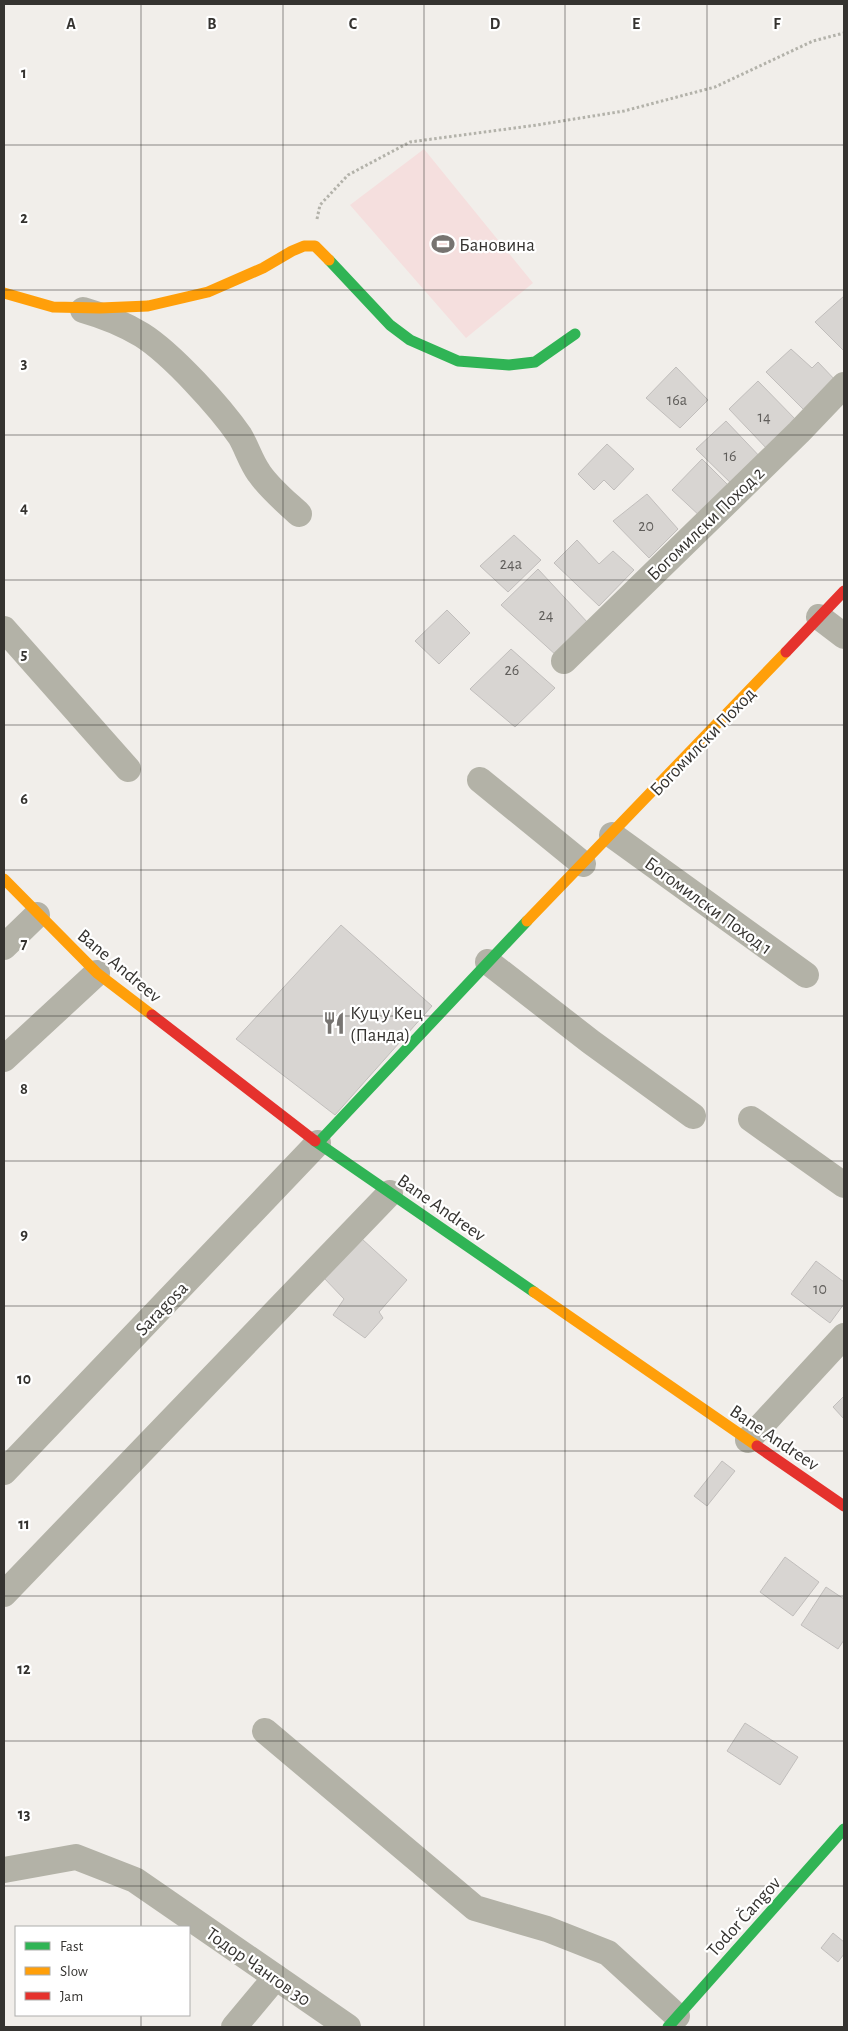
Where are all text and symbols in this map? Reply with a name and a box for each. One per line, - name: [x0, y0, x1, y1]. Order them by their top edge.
- text: A: [66, 16, 76, 32]
- text: B: [207, 16, 217, 32]
- text: C: [349, 16, 358, 32]
- text: D: [490, 16, 501, 32]
- text: E: [632, 16, 640, 32]
- text: F: [773, 16, 781, 32]
- text: 1: [21, 65, 27, 81]
- text: 2: [20, 210, 28, 226]
- sports icon: Бановина: [430, 231, 456, 257]
- place label: Бановина: [459, 236, 535, 255]
- text: 3: [21, 355, 28, 371]
- house number: 16а: [667, 392, 687, 408]
- house number: 14: [757, 409, 771, 425]
- house number: 16: [723, 448, 737, 464]
- street label: Богомилски Поход 2: [644, 463, 768, 585]
- text: 4: [20, 500, 28, 516]
- house number: 20: [638, 518, 654, 534]
- house number: 24а: [500, 556, 522, 572]
- house number: 24: [539, 607, 554, 623]
- text: 5: [21, 646, 28, 662]
- house number: 26: [505, 662, 519, 678]
- street label: Богомилски Поход: [647, 684, 759, 800]
- text: 6: [20, 791, 28, 807]
- street label: Богомилски Поход 1: [641, 854, 775, 959]
- street label: Bane Andreev: [74, 926, 164, 1006]
- text: 7: [21, 936, 28, 952]
- place label: Куц у Кец (Панда): [350, 1004, 423, 1045]
- restaurant icon: Куц у Кец (Панда): [321, 1010, 347, 1036]
- text: 8: [20, 1081, 28, 1097]
- street label: Bane Andreev: [394, 1171, 489, 1245]
- text: 9: [20, 1226, 28, 1242]
- street label: Saragosa: [132, 1278, 192, 1339]
- house number: 10: [813, 1281, 827, 1297]
- text: 10: [17, 1371, 31, 1387]
- street label: Bane Andreev: [726, 1402, 822, 1475]
- text: 11: [18, 1516, 30, 1532]
- text: 12: [17, 1661, 31, 1677]
- text: 13: [18, 1806, 30, 1822]
- street label: Todor Čangov: [702, 1872, 785, 1961]
- street label: Тодор Чангов 30: [202, 1924, 314, 2010]
- legend: [15, 1926, 190, 2016]
- text: Fast: [60, 1939, 84, 1954]
- text: Slow: [60, 1964, 88, 1979]
- text: Jam: [60, 1989, 83, 2004]

